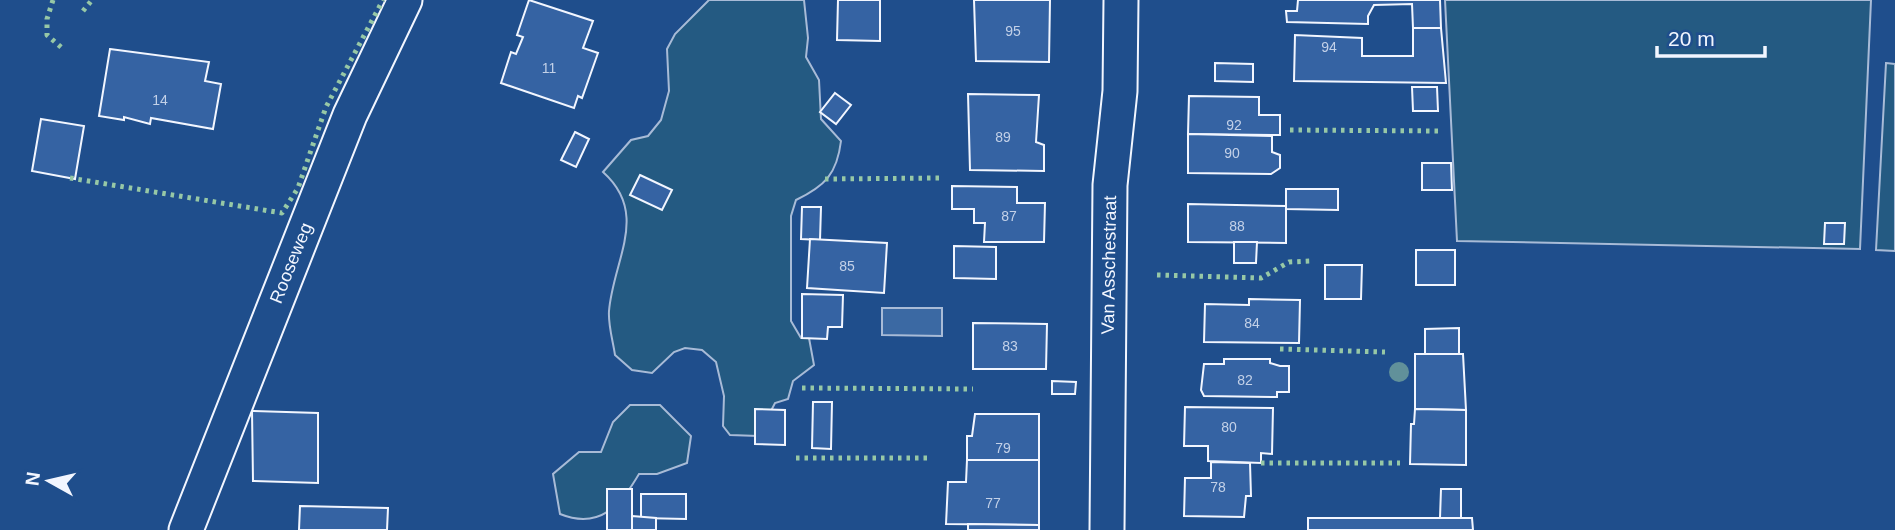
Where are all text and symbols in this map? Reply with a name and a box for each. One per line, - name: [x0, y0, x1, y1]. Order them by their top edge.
- scale bar: [1657, 14, 1766, 58]
- house number: 95: [1005, 23, 1021, 39]
- text: 20 m: [1668, 27, 1715, 50]
- house number: 94: [1321, 39, 1337, 55]
- house number: 11: [542, 60, 556, 76]
- house number: 14: [152, 92, 168, 108]
- house number: 92: [1226, 117, 1242, 133]
- house number: 89: [995, 129, 1011, 145]
- house number: 90: [1224, 145, 1240, 161]
- street label: Van Asschestraat: [1098, 195, 1120, 335]
- house number: 87: [1001, 208, 1017, 224]
- house number: 88: [1229, 218, 1245, 234]
- street label: Rooseweg: [266, 220, 316, 306]
- house number: 85: [839, 258, 855, 274]
- house number: 84: [1244, 315, 1260, 331]
- house number: 83: [1002, 338, 1018, 354]
- house number: 82: [1237, 372, 1253, 388]
- house number: 80: [1221, 419, 1237, 435]
- house number: 79: [995, 440, 1011, 456]
- north arrow: [14, 446, 84, 516]
- text: N: [21, 470, 44, 487]
- house number: 78: [1210, 479, 1226, 495]
- house number: 77: [985, 495, 1001, 511]

